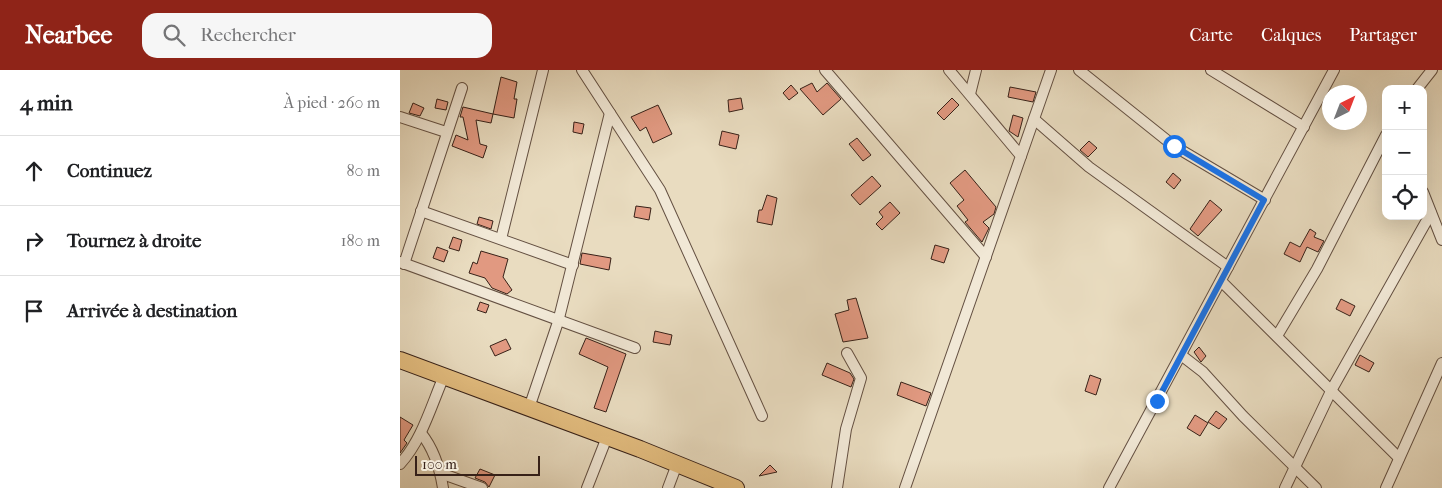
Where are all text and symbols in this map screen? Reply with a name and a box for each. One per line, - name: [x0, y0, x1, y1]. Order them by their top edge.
- search box: [142, 13, 492, 58]
- text: Nearbee: [25, 21, 112, 49]
- icon: search: [160, 21, 188, 49]
- text: Rechercher: [200, 24, 296, 46]
- text: Carte: [1190, 25, 1233, 46]
- text: Calques: [1261, 25, 1321, 46]
- text: Partager: [1349, 25, 1417, 46]
- north arrow: [1322, 85, 1367, 130]
- map controls: [1382, 85, 1427, 220]
- button: +: [1382, 85, 1427, 130]
- text: 4 min: [20, 91, 73, 115]
- text: À pied · 260 m: [284, 93, 380, 112]
- button: −: [1382, 130, 1427, 175]
- route start: [1163, 135, 1186, 158]
- icon: ahead: [20, 157, 48, 185]
- text: Continuez: [67, 160, 152, 182]
- text: 80 m: [346, 161, 380, 180]
- button: locate: [1382, 175, 1427, 220]
- icon: right: [20, 227, 48, 255]
- text: Tournez à droite: [67, 230, 201, 252]
- text: 180 m: [341, 231, 380, 250]
- icon: arrive: [20, 297, 48, 325]
- text: Arrivée à destination: [67, 300, 237, 322]
- route end: [1146, 390, 1169, 413]
- scale bar: [415, 453, 540, 476]
- text: 100 m: [422, 456, 457, 473]

